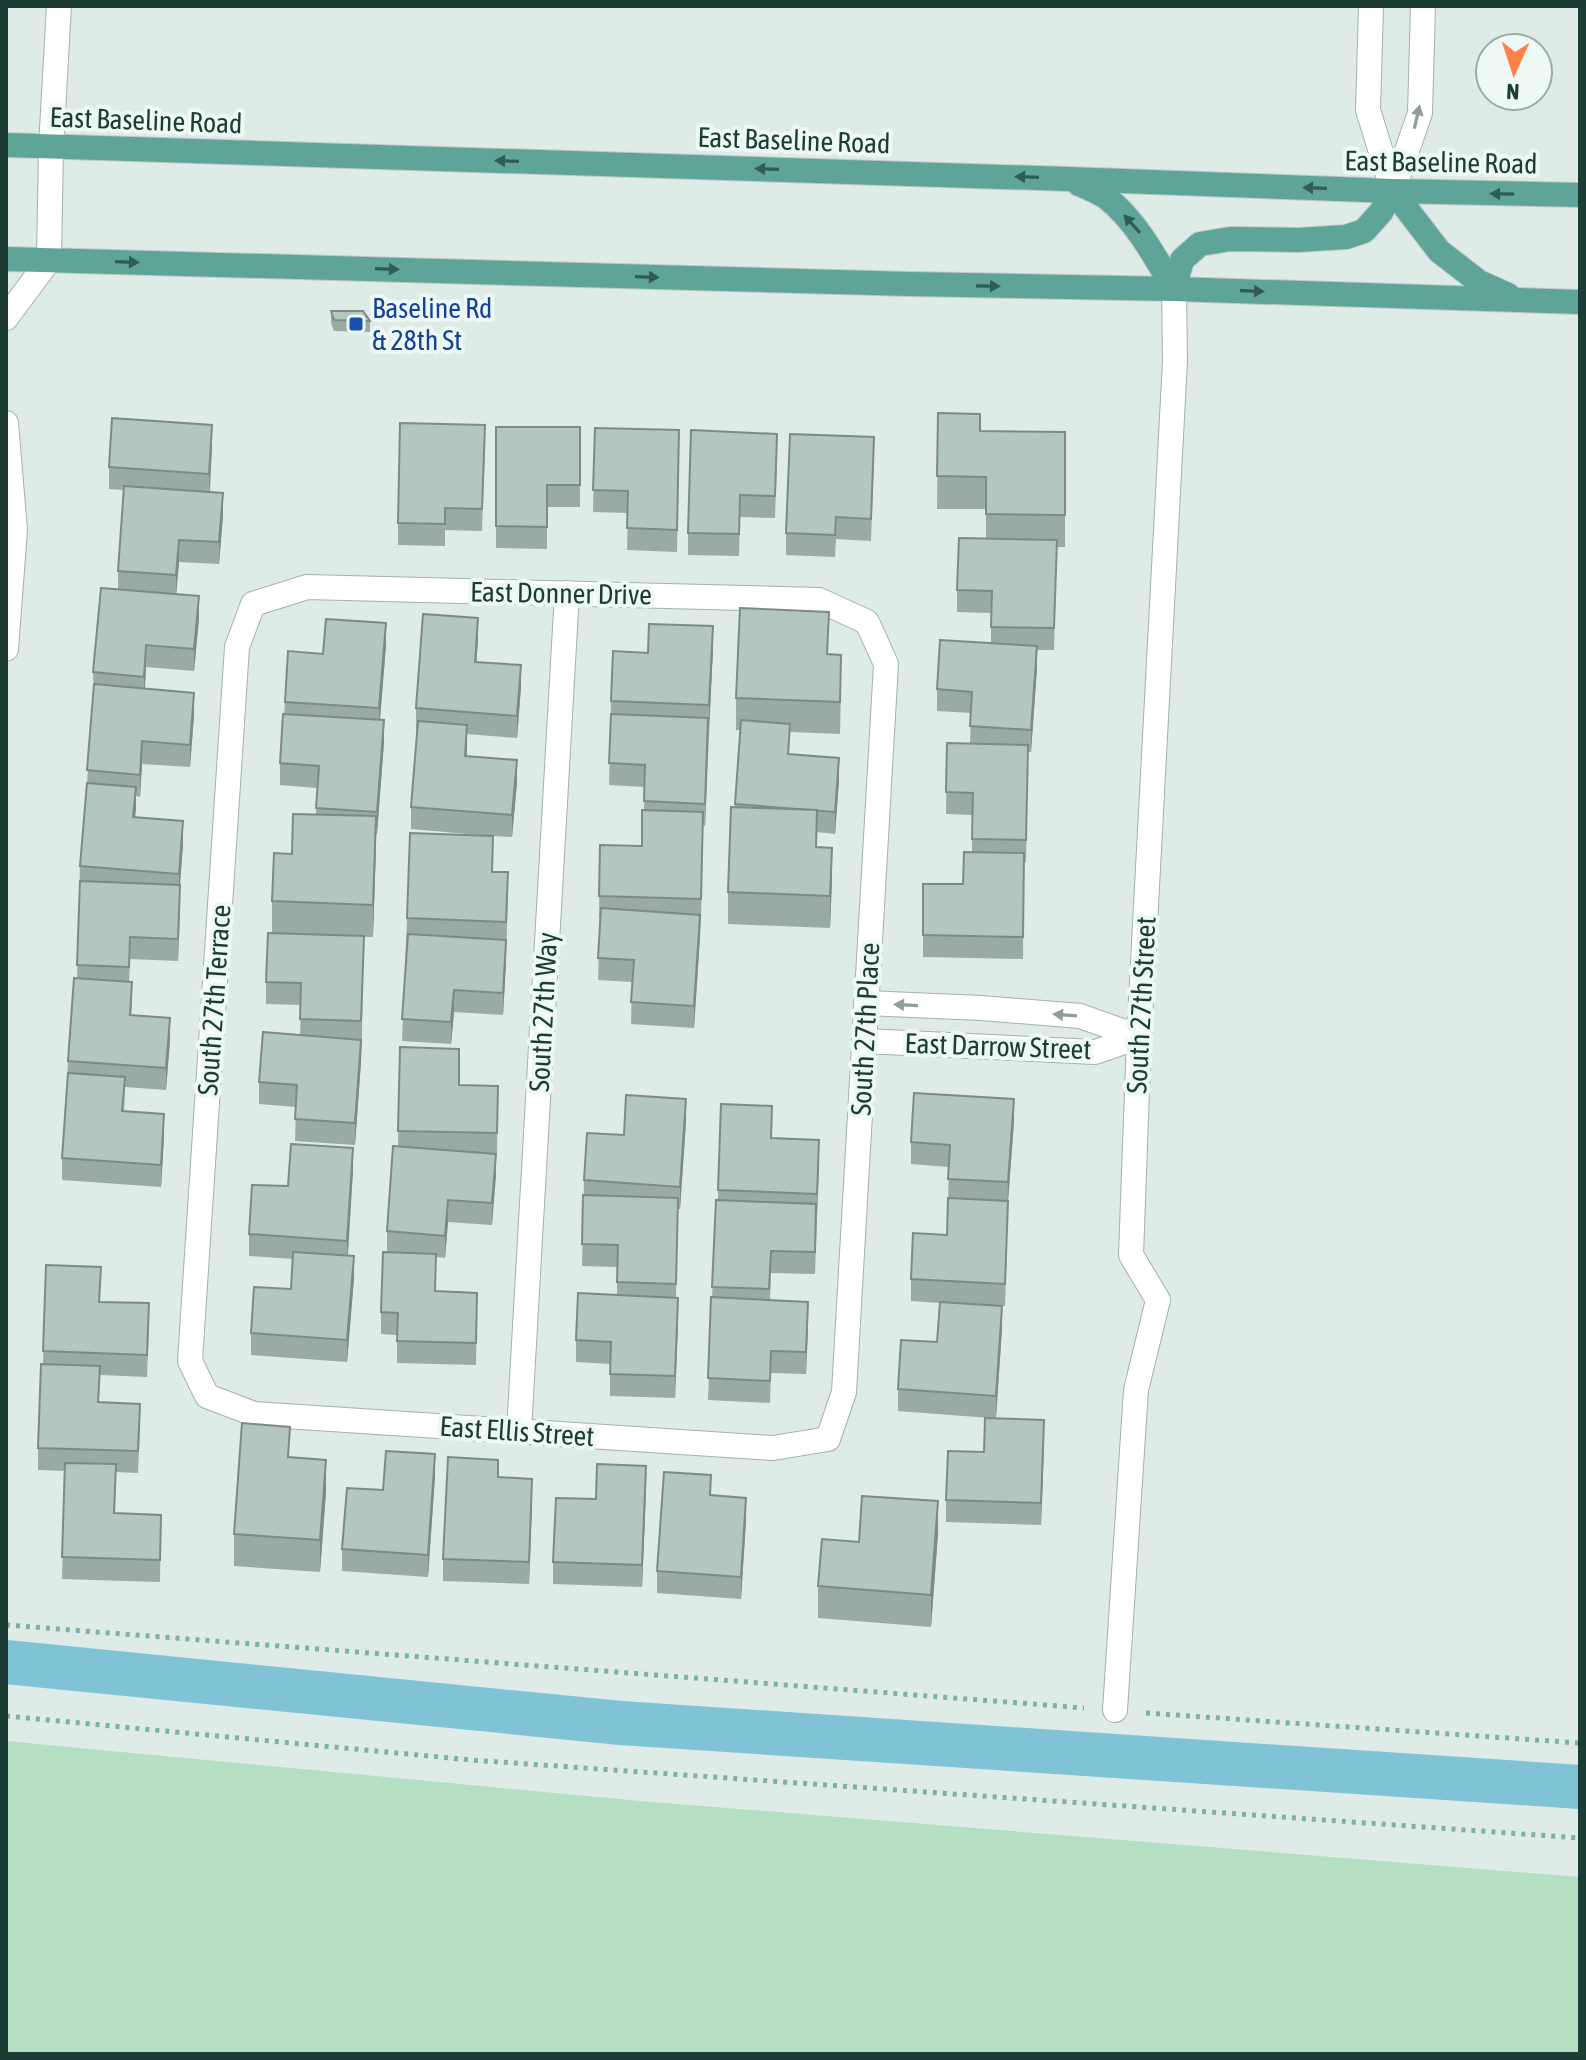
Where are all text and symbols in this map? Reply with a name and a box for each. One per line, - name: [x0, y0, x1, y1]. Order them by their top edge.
- north arrow: [1474, 32, 1554, 112]
- text: N: [1506, 79, 1520, 105]
- street label: East Baseline Road: [49, 101, 243, 139]
- one-way arrow: [1411, 105, 1424, 130]
- street label: East Baseline Road: [697, 121, 891, 159]
- street label: East Baseline Road: [1344, 144, 1538, 180]
- one-way arrow: [494, 154, 519, 167]
- one-way arrow: [754, 163, 779, 176]
- one-way arrow: [1014, 171, 1039, 184]
- one-way arrow: [1302, 182, 1327, 195]
- one-way arrow: [1489, 187, 1514, 200]
- one-way arrow: [1124, 214, 1141, 234]
- one-way arrow: [115, 256, 140, 269]
- one-way arrow: [375, 263, 400, 276]
- one-way arrow: [635, 270, 660, 283]
- one-way arrow: [976, 279, 1001, 292]
- one-way arrow: [1240, 285, 1265, 298]
- place label: Baseline Rd & 28th St: [372, 292, 492, 356]
- marker: Baseline Rd & 28th St: [347, 315, 365, 333]
- street label: East Donner Drive: [470, 575, 652, 611]
- street label: South 27th Terrace: [191, 904, 237, 1096]
- street label: South 27th Street: [1120, 916, 1162, 1094]
- street label: South 27th Way: [523, 931, 563, 1093]
- street label: South 27th Place: [844, 942, 886, 1116]
- one-way arrow: [893, 998, 918, 1011]
- one-way arrow: [1052, 1008, 1077, 1021]
- street label: East Darrow Street: [904, 1027, 1092, 1065]
- street label: East Ellis Street: [439, 1410, 595, 1452]

